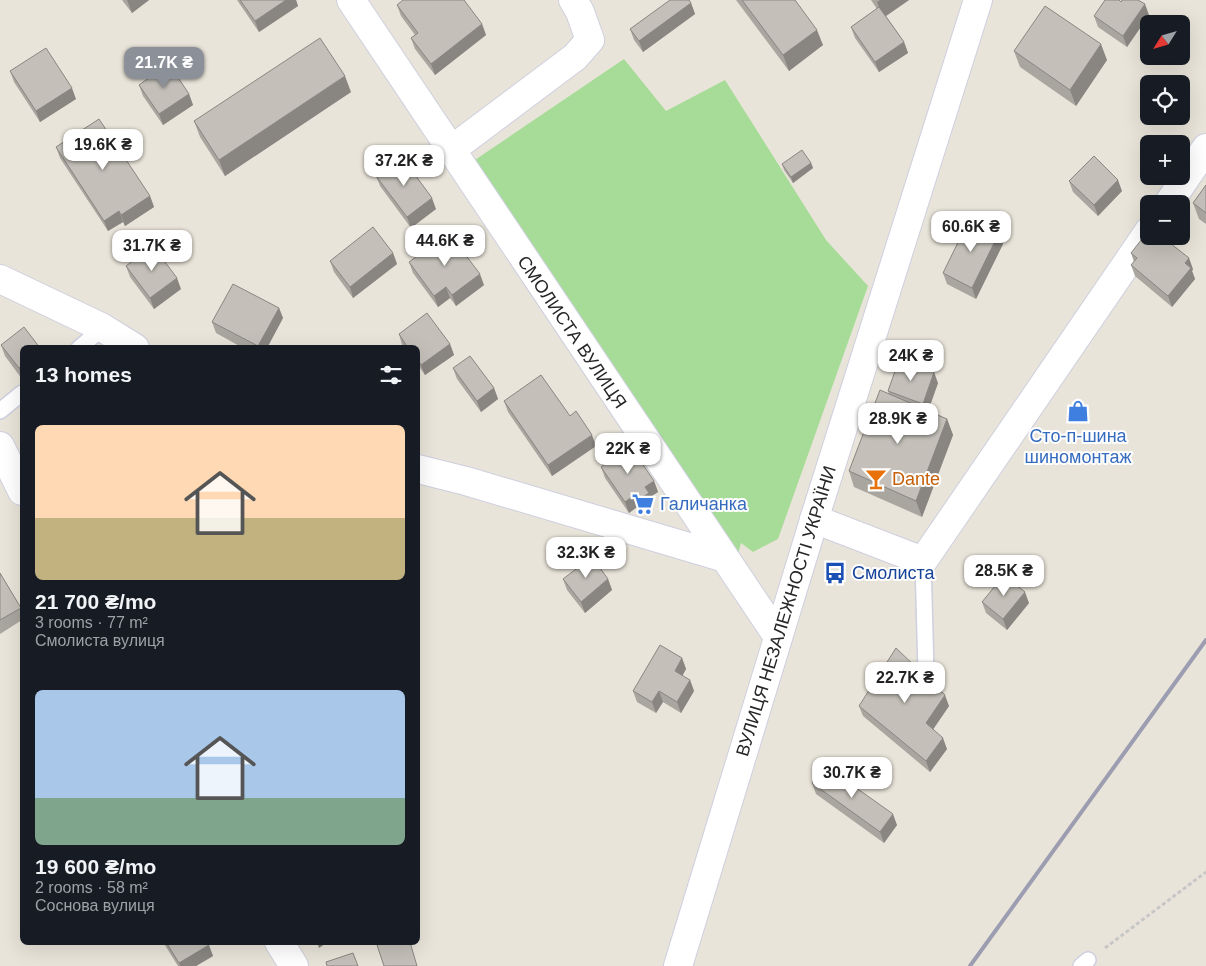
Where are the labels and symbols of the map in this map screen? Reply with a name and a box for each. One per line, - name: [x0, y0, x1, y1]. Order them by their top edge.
- north arrow: [1140, 15, 1190, 65]
- pin: 21.7K ₴: [118, 46, 210, 89]
- pin: 19.6K ₴: [57, 128, 149, 171]
- pin: 37.2K ₴: [358, 144, 450, 187]
- pin: 60.6K ₴: [925, 210, 1017, 253]
- pin: 44.6K ₴: [399, 224, 491, 267]
- pin: 31.7K ₴: [106, 230, 198, 272]
- street label: СМОЛИСТА ВУЛИЦЯ: [514, 252, 630, 412]
- pin: 24K ₴: [876, 340, 946, 382]
- shop icon: Сто-п-шина шиномонтаж: [1065, 398, 1091, 424]
- pin: 28.9K ₴: [852, 402, 944, 445]
- place label: Сто-п-шина шиномонтаж: [1025, 426, 1131, 467]
- pin: 22K ₴: [593, 432, 663, 475]
- street label: ВУЛИЦЯ НЕЗАЛЕЖНОСТІ УКРАЇНИ: [732, 463, 840, 759]
- bar icon: Dante: [863, 466, 889, 492]
- place label: Dante: [892, 469, 940, 489]
- supermarket icon: Галичанка: [630, 491, 656, 517]
- place label: Галичанка: [660, 494, 748, 514]
- pin: 32.3K ₴: [540, 536, 632, 579]
- pin: 28.5K ₴: [958, 554, 1050, 597]
- bus stop icon: Смолиста: [822, 560, 848, 586]
- place label: Смолиста: [852, 563, 936, 583]
- pin: 22.7K ₴: [859, 662, 951, 704]
- pin: 30.7K ₴: [806, 756, 898, 799]

